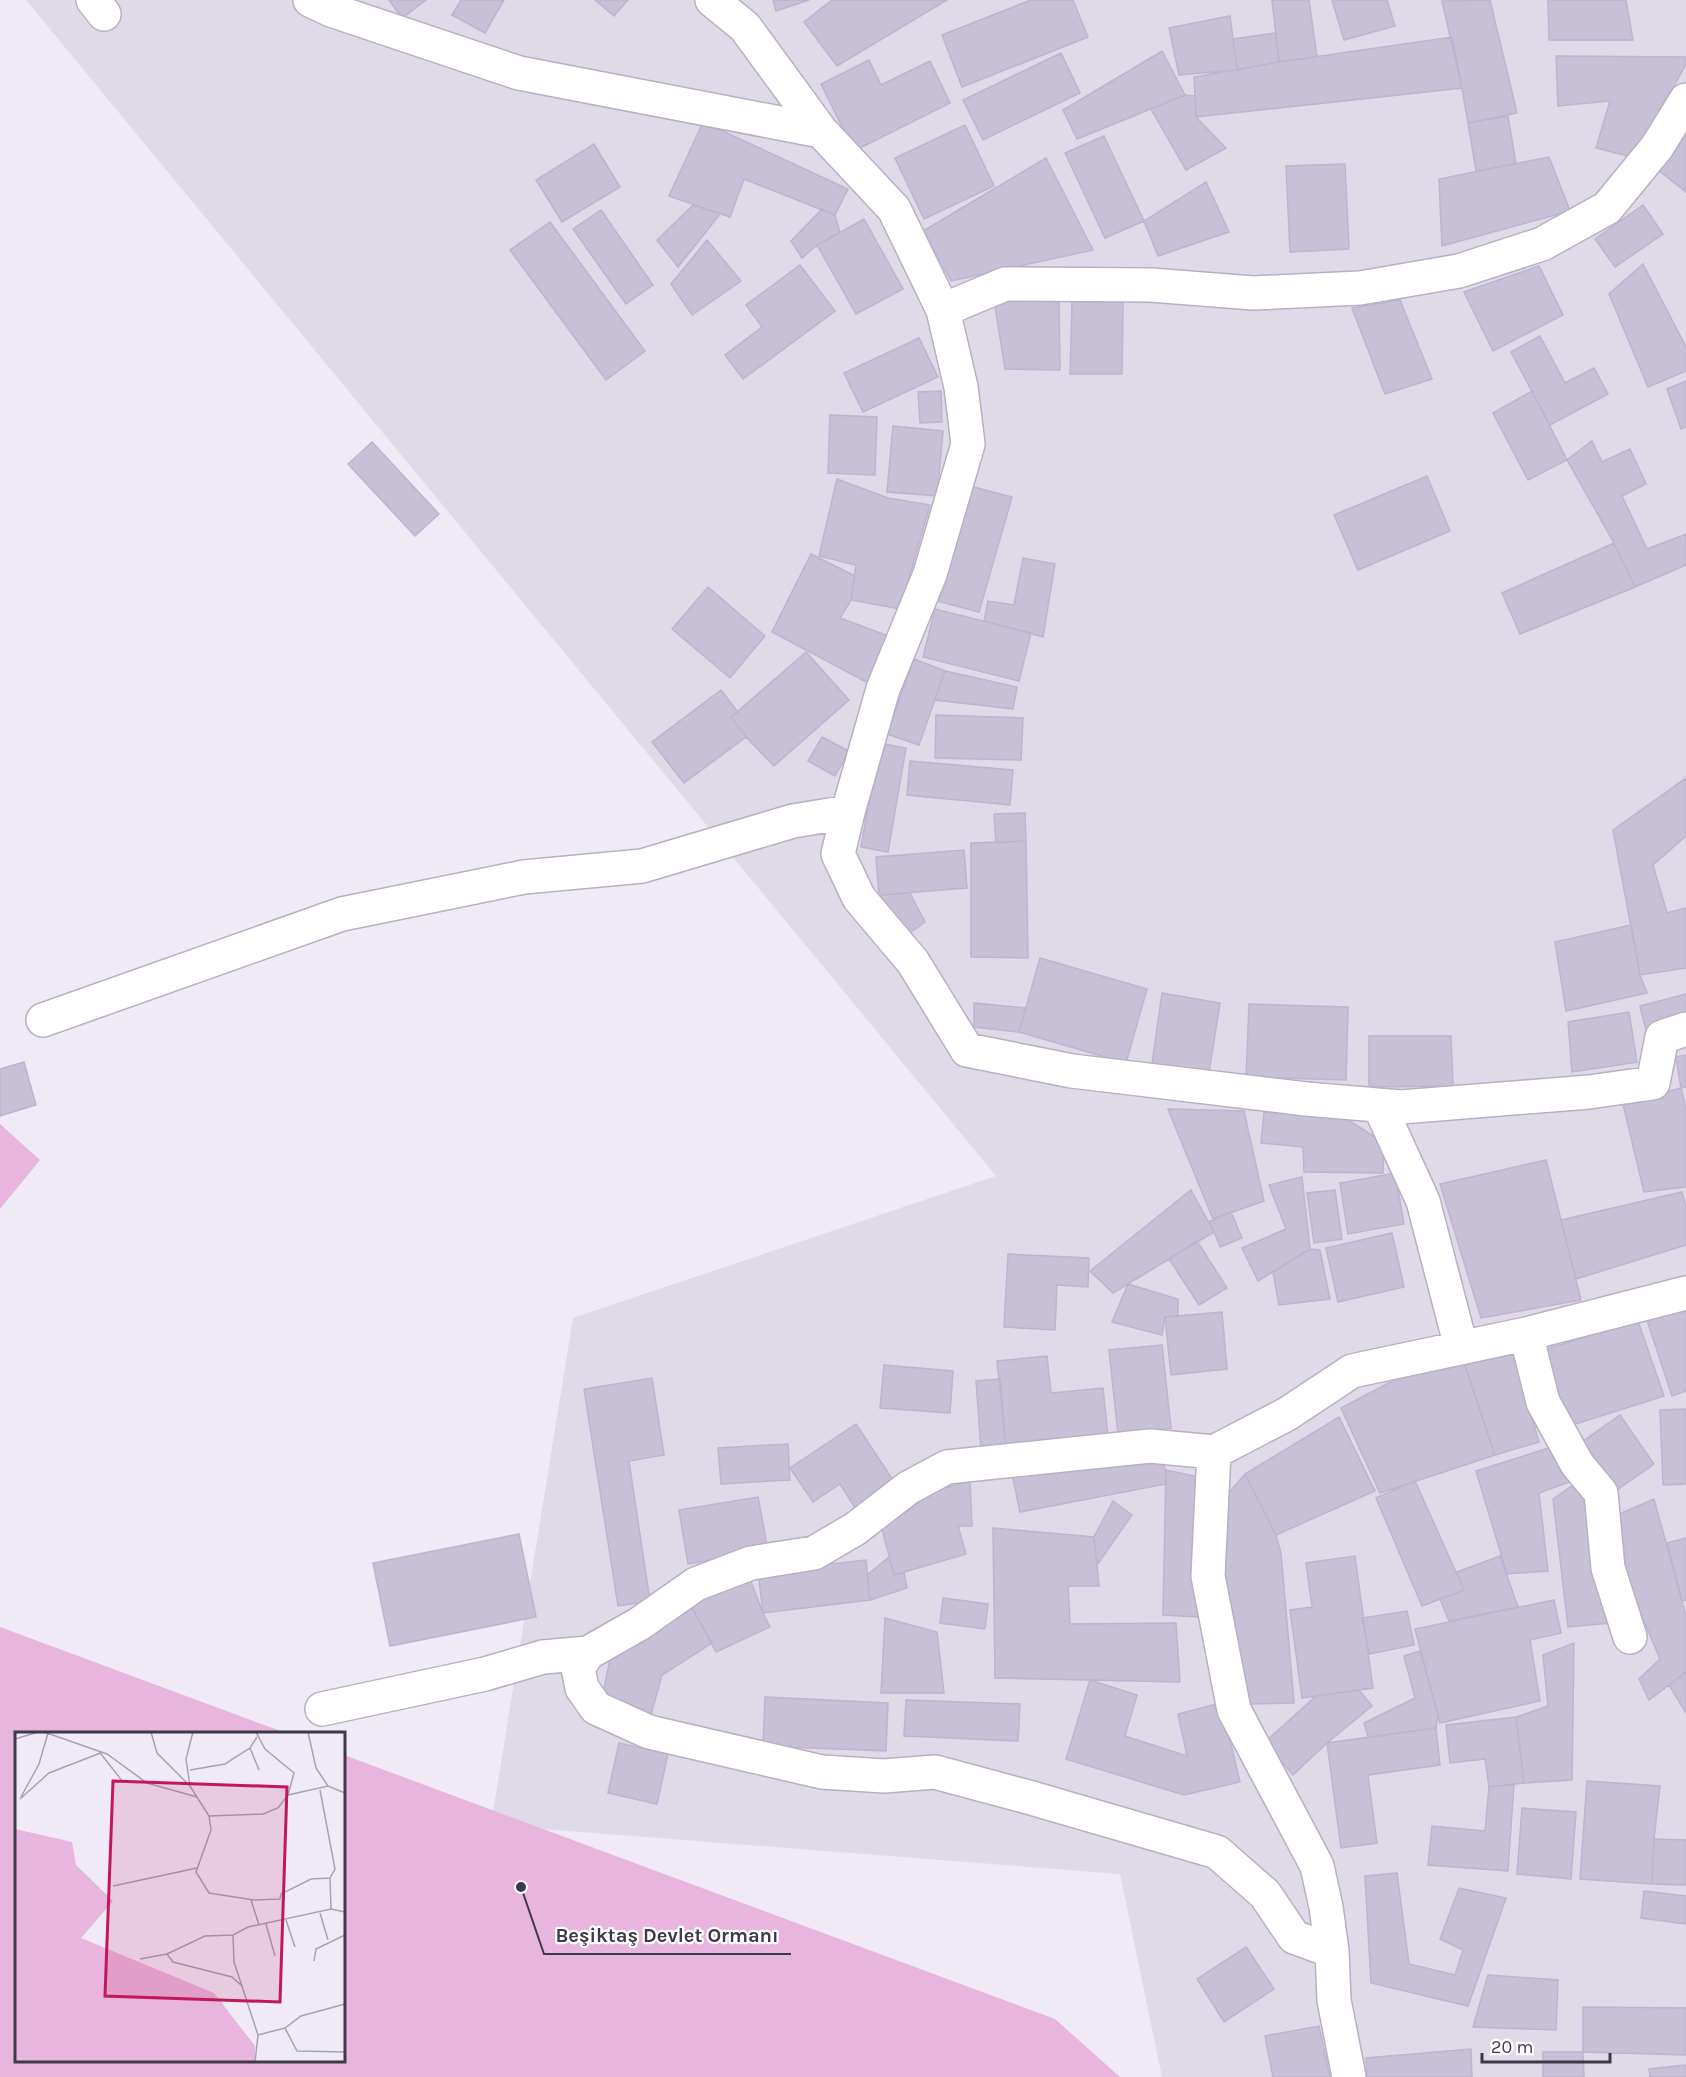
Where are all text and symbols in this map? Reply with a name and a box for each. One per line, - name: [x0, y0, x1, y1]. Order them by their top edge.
- inset map: [15, 1732, 345, 2062]
- callout: Beşiktaş Devlet Ormanı: [544, 1916, 791, 1954]
- text: Beşiktaş Devlet Ormanı: [555, 1924, 779, 1947]
- scale bar: [1482, 2026, 1610, 2064]
- text: 20 m: [1491, 2036, 1533, 2058]

